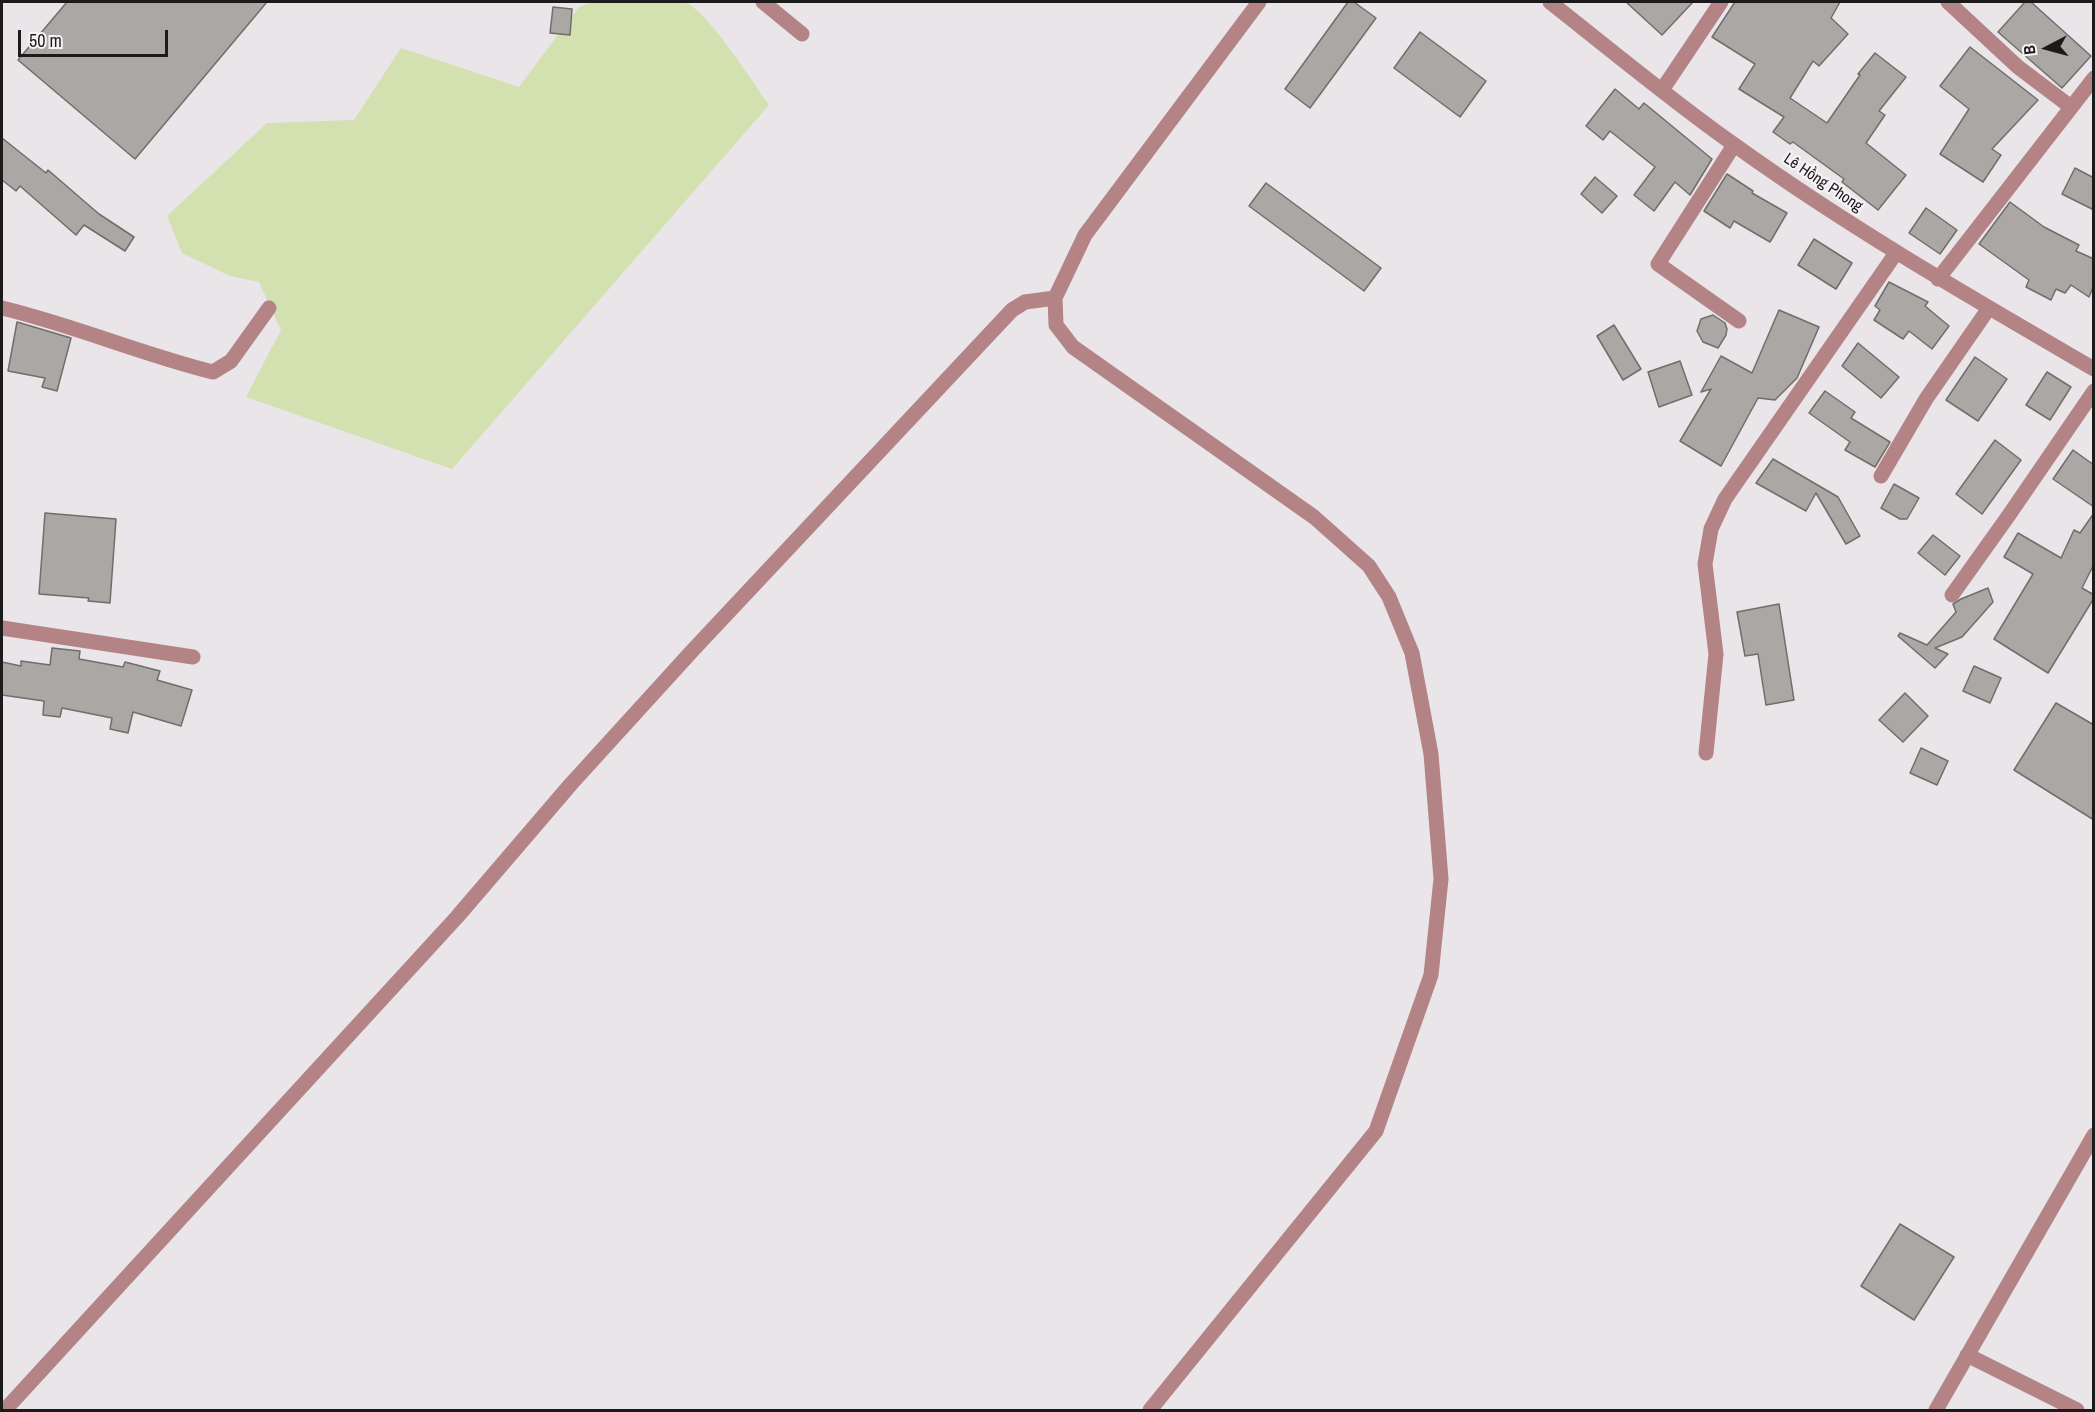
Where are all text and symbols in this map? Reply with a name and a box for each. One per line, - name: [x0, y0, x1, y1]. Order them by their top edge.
- scale bar: [21, 18, 171, 56]
- north arrow: [2017, 18, 2077, 78]
- text: 50 m: [29, 28, 62, 53]
- text: B: [2018, 44, 2041, 56]
- street label: Lê Hồng Phong: [1780, 150, 1866, 216]

